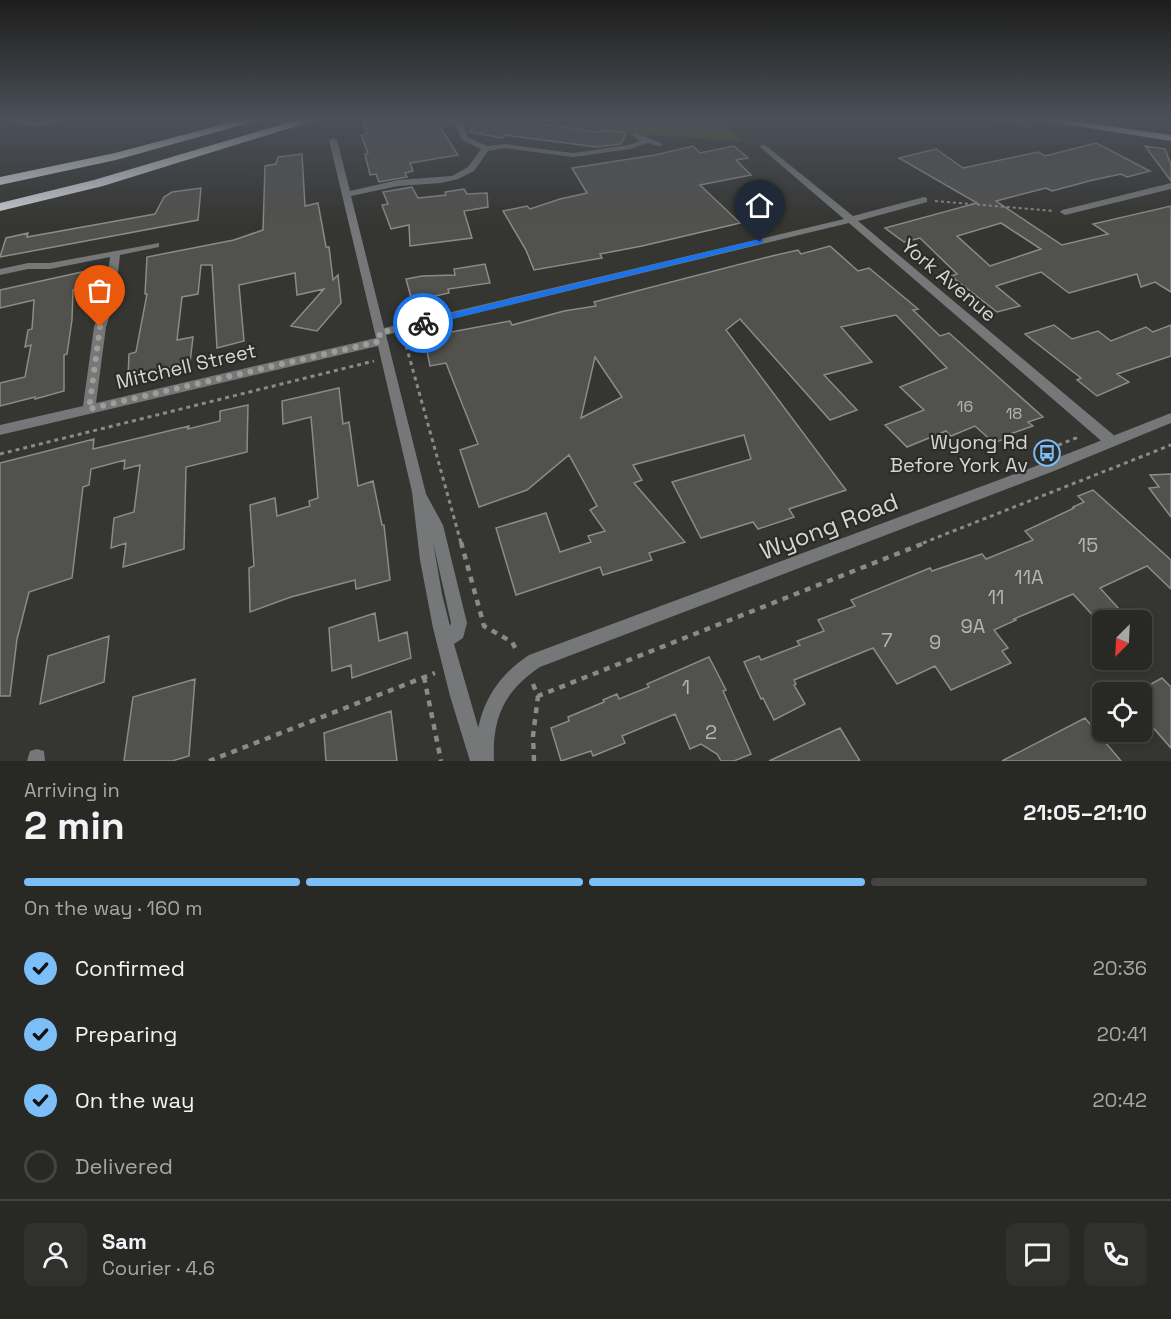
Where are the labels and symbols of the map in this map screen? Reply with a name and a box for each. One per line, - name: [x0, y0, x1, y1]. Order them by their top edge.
- pin: [734, 180, 785, 242]
- street label: York Avenue: [896, 233, 1002, 327]
- pin: [74, 265, 125, 327]
- courier: [393, 293, 453, 353]
- street label: Mitchell Street: [113, 337, 259, 395]
- house number: 16: [957, 396, 973, 417]
- house number: 18: [1006, 403, 1022, 424]
- place label: Wyong Rd Before York Av: [890, 429, 1028, 478]
- bus stop icon: Wyong Rd Before York Av: [1032, 438, 1062, 468]
- street label: Wyong Road: [755, 485, 903, 567]
- house number: 15: [1078, 532, 1098, 558]
- house number: 11A: [1014, 564, 1044, 590]
- house number: 11: [988, 584, 1004, 610]
- north arrow: [1092, 610, 1152, 670]
- house number: 9A: [961, 613, 986, 639]
- house number: 7: [881, 627, 893, 653]
- house number: 9: [929, 629, 941, 655]
- house number: 1: [682, 674, 690, 700]
- house number: 2: [705, 719, 717, 745]

